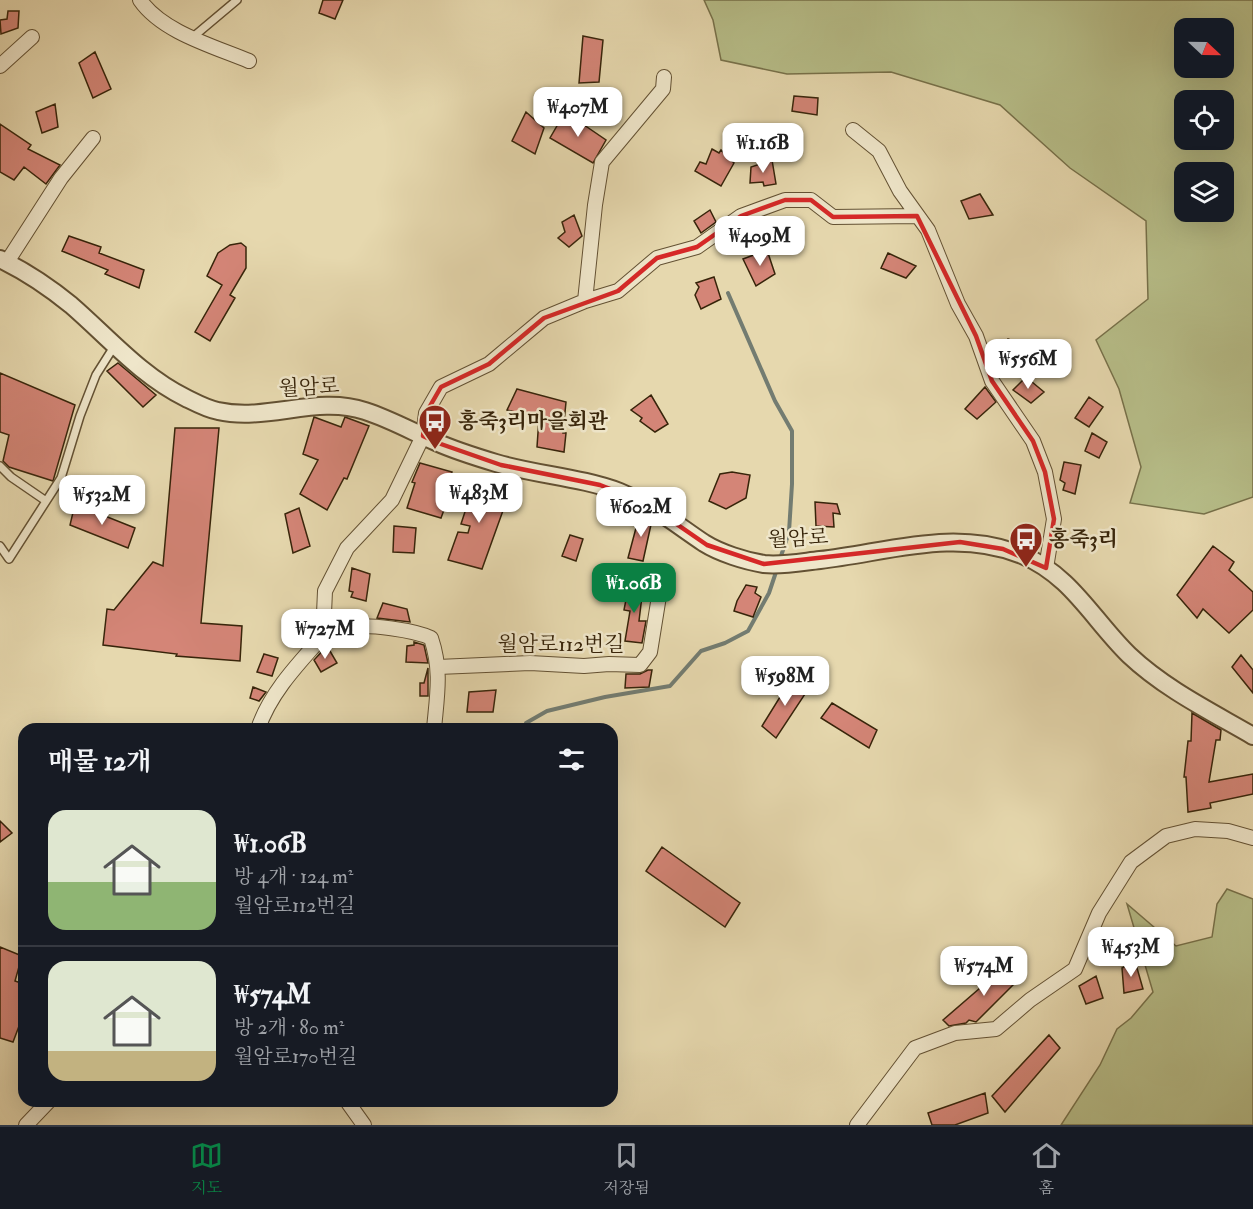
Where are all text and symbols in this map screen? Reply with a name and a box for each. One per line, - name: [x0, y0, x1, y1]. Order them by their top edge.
- north arrow: [1174, 18, 1234, 78]
- map controls: [1174, 18, 1234, 222]
- pin: ₩407M: [536, 87, 620, 138]
- button: locate: [1174, 90, 1234, 150]
- text: ₩407M: [547, 94, 609, 119]
- pin: ₩1.16B: [714, 123, 812, 174]
- text: ₩1.16B: [736, 130, 790, 155]
- button: layers: [1174, 162, 1234, 222]
- pin: ₩409M: [718, 216, 802, 267]
- text: ₩409M: [729, 223, 791, 248]
- pin: ₩556M: [986, 339, 1070, 390]
- text: ₩556M: [999, 346, 1057, 371]
- street label: 월암로: [278, 372, 340, 403]
- bus stop icon: 홍죽3리마을회관: [417, 403, 453, 450]
- place label: 홍죽3리마을회관: [458, 408, 609, 435]
- pin: ₩483M: [437, 473, 521, 524]
- pin: ₩532M: [60, 475, 144, 526]
- text: ₩483M: [450, 480, 508, 505]
- text: ₩532M: [73, 482, 131, 507]
- pin: ₩602M: [599, 487, 683, 538]
- text: ₩602M: [610, 494, 672, 519]
- bus stop icon: 홍죽3리: [1008, 521, 1044, 568]
- street label: 월암로: [767, 523, 829, 554]
- place label: 홍죽3리: [1049, 526, 1118, 553]
- pin: ₩1.06B: [585, 563, 683, 614]
- text: ₩1.06B: [606, 570, 662, 595]
- pin: ₩727M: [283, 609, 367, 660]
- text: ₩727M: [295, 616, 355, 641]
- street label: 월암로112번길: [497, 631, 625, 658]
- pin: ₩598M: [743, 656, 827, 707]
- text: ₩598M: [755, 663, 815, 688]
- icon: filters: [555, 743, 588, 776]
- text: 매물 12개: [48, 746, 151, 778]
- text: ₩1.06B: [234, 828, 307, 860]
- icon: home: [96, 834, 168, 906]
- text: 방 4개 · 124 m²: [234, 864, 353, 889]
- text: 월암로112번길: [234, 893, 355, 918]
- pin: ₩453M: [1089, 927, 1173, 978]
- text: ₩453M: [1102, 934, 1160, 959]
- pin: ₩574M: [942, 946, 1026, 997]
- text: ₩574M: [954, 953, 1014, 978]
- text: ₩574M: [234, 979, 311, 1011]
- icon: home: [96, 985, 168, 1057]
- text: 방 2개 · 80 m²: [234, 1015, 344, 1040]
- text: 월암로170번길: [234, 1044, 357, 1069]
- tab: 지도: [190, 1139, 223, 1198]
- tab: 저장됨: [603, 1139, 650, 1198]
- tab: 홈: [1030, 1139, 1063, 1198]

